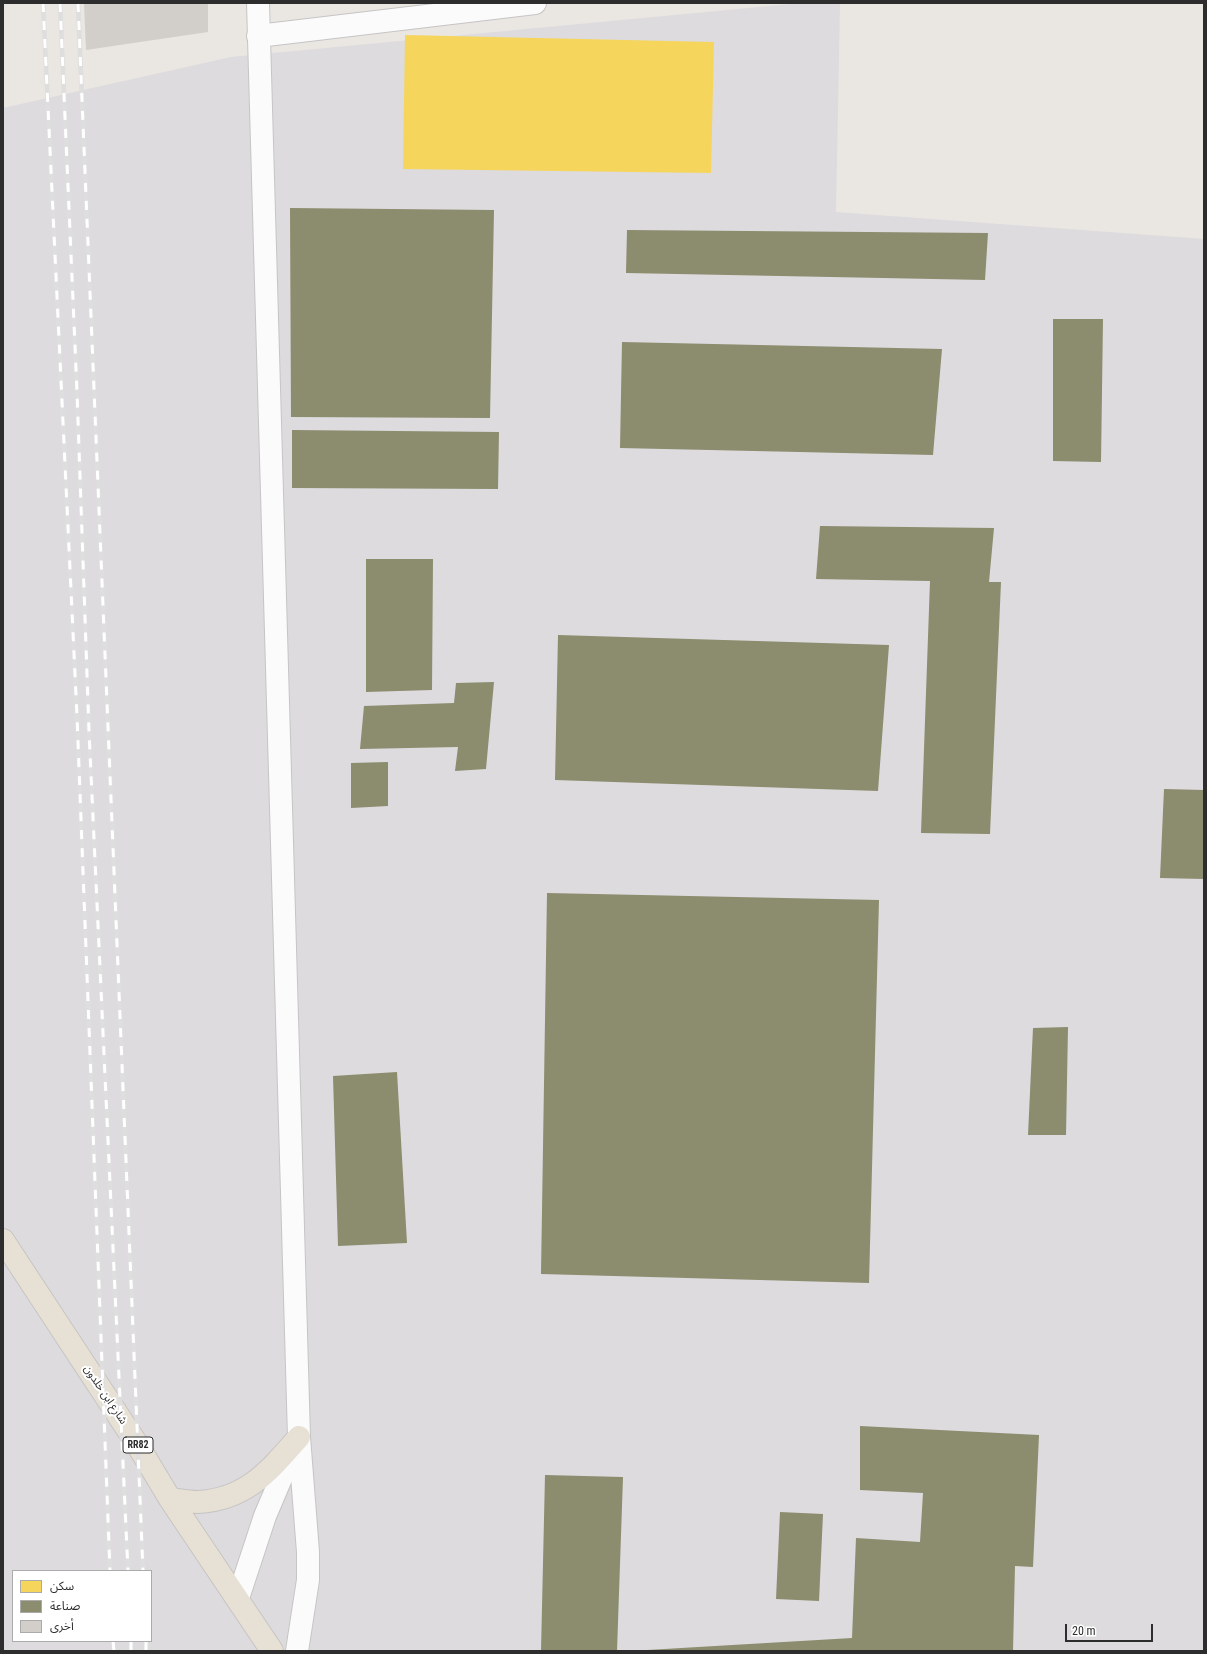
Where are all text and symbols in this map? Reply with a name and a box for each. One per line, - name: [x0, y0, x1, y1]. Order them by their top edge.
- street label: شارع ابن خلدون: [80, 1363, 130, 1427]
- road number: RR82: [123, 1437, 153, 1453]
- legend: [12, 1570, 152, 1642]
- text: سكن: [50, 1579, 74, 1593]
- text: صناعة: [50, 1599, 80, 1613]
- scale bar: [1067, 1616, 1155, 1642]
- text: أخرى: [50, 1619, 74, 1633]
- text: 20 m: [1072, 1624, 1096, 1638]

